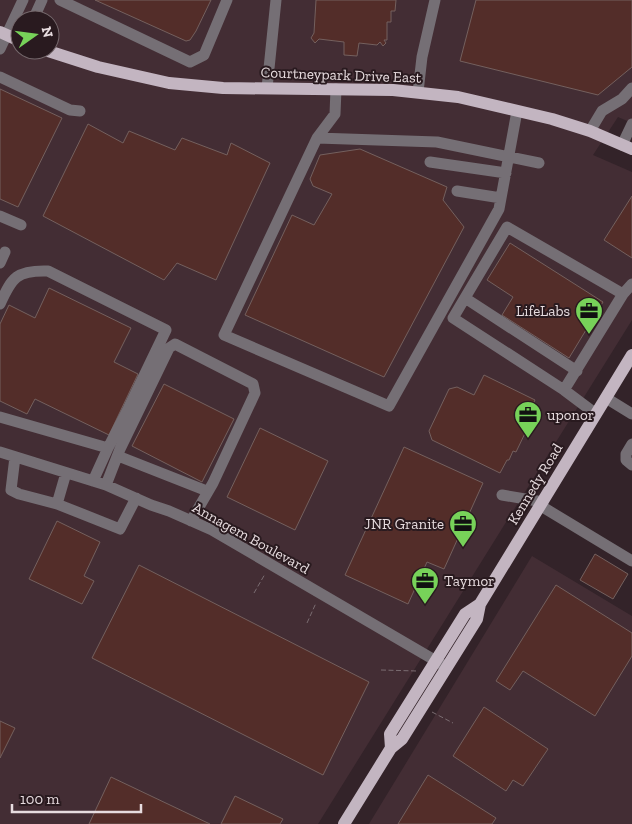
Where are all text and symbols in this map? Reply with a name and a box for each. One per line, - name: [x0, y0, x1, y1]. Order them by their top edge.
- north arrow: [10, 10, 60, 60]
- text: N: [38, 25, 57, 40]
- street label: Courtneypark Drive East: [260, 63, 422, 87]
- office icon: LifeLabs: [574, 296, 604, 335]
- place label: LifeLabs: [516, 302, 570, 320]
- office icon: uponor: [513, 400, 543, 439]
- place label: uponor: [547, 406, 594, 424]
- street label: Kennedy Road: [504, 439, 567, 528]
- street label: Annagem Boulevard: [189, 498, 313, 578]
- office icon: JNR Granite: [448, 509, 478, 548]
- place label: JNR Granite: [364, 515, 444, 533]
- office icon: Taymor: [410, 566, 440, 605]
- place label: Taymor: [444, 572, 494, 590]
- scale bar: [12, 782, 141, 814]
- text: 100 m: [20, 790, 59, 808]

